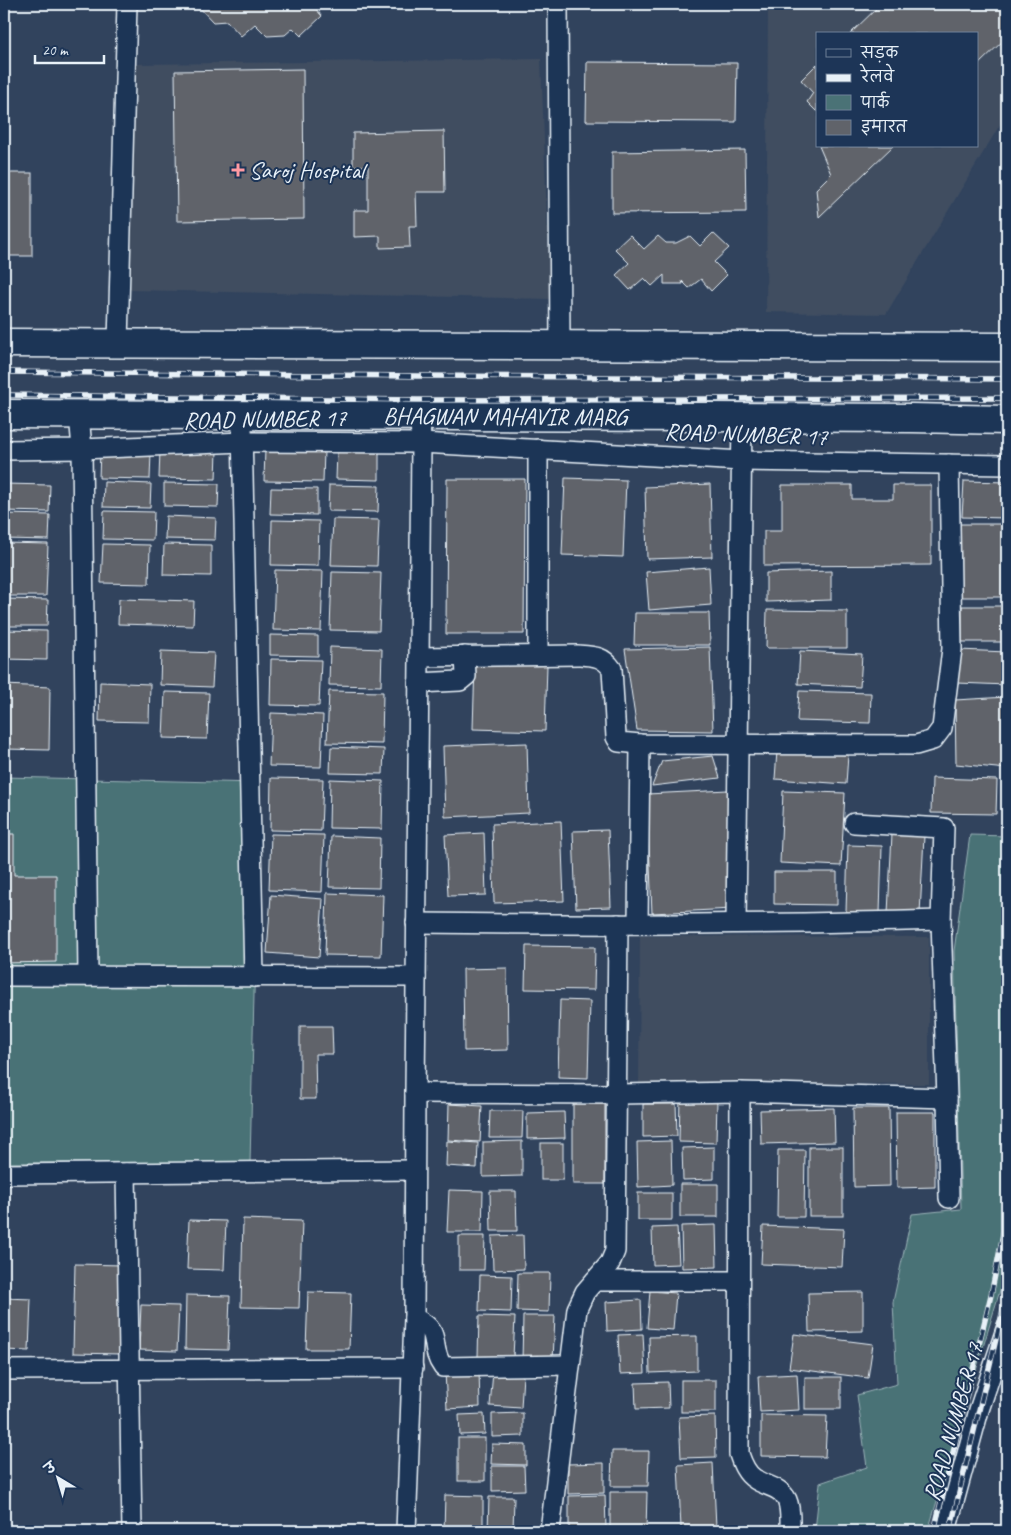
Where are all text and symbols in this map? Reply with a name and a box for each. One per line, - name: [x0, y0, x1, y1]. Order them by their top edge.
- scale bar: [35, 32, 104, 64]
- legend: [816, 32, 978, 148]
- text: 20 m: [42, 41, 69, 60]
- text: सड़क: [860, 44, 899, 63]
- text: रेलवे: [859, 63, 895, 87]
- text: पार्क: [860, 91, 891, 113]
- text: इमारत: [861, 118, 908, 137]
- place label: Saroj Hospital: [249, 155, 368, 185]
- marker: Saroj Hospital: [231, 163, 245, 177]
- street label: BHAGWAN MAHAVIR MARG: [383, 401, 630, 432]
- street label: ROAD NUMBER 17: [183, 403, 348, 435]
- street label: ROAD NUMBER 17: [664, 416, 829, 452]
- street label: ROAD NUMBER 17: [916, 1338, 990, 1505]
- north arrow: [32, 1452, 82, 1502]
- text: उ: [40, 1458, 61, 1479]

